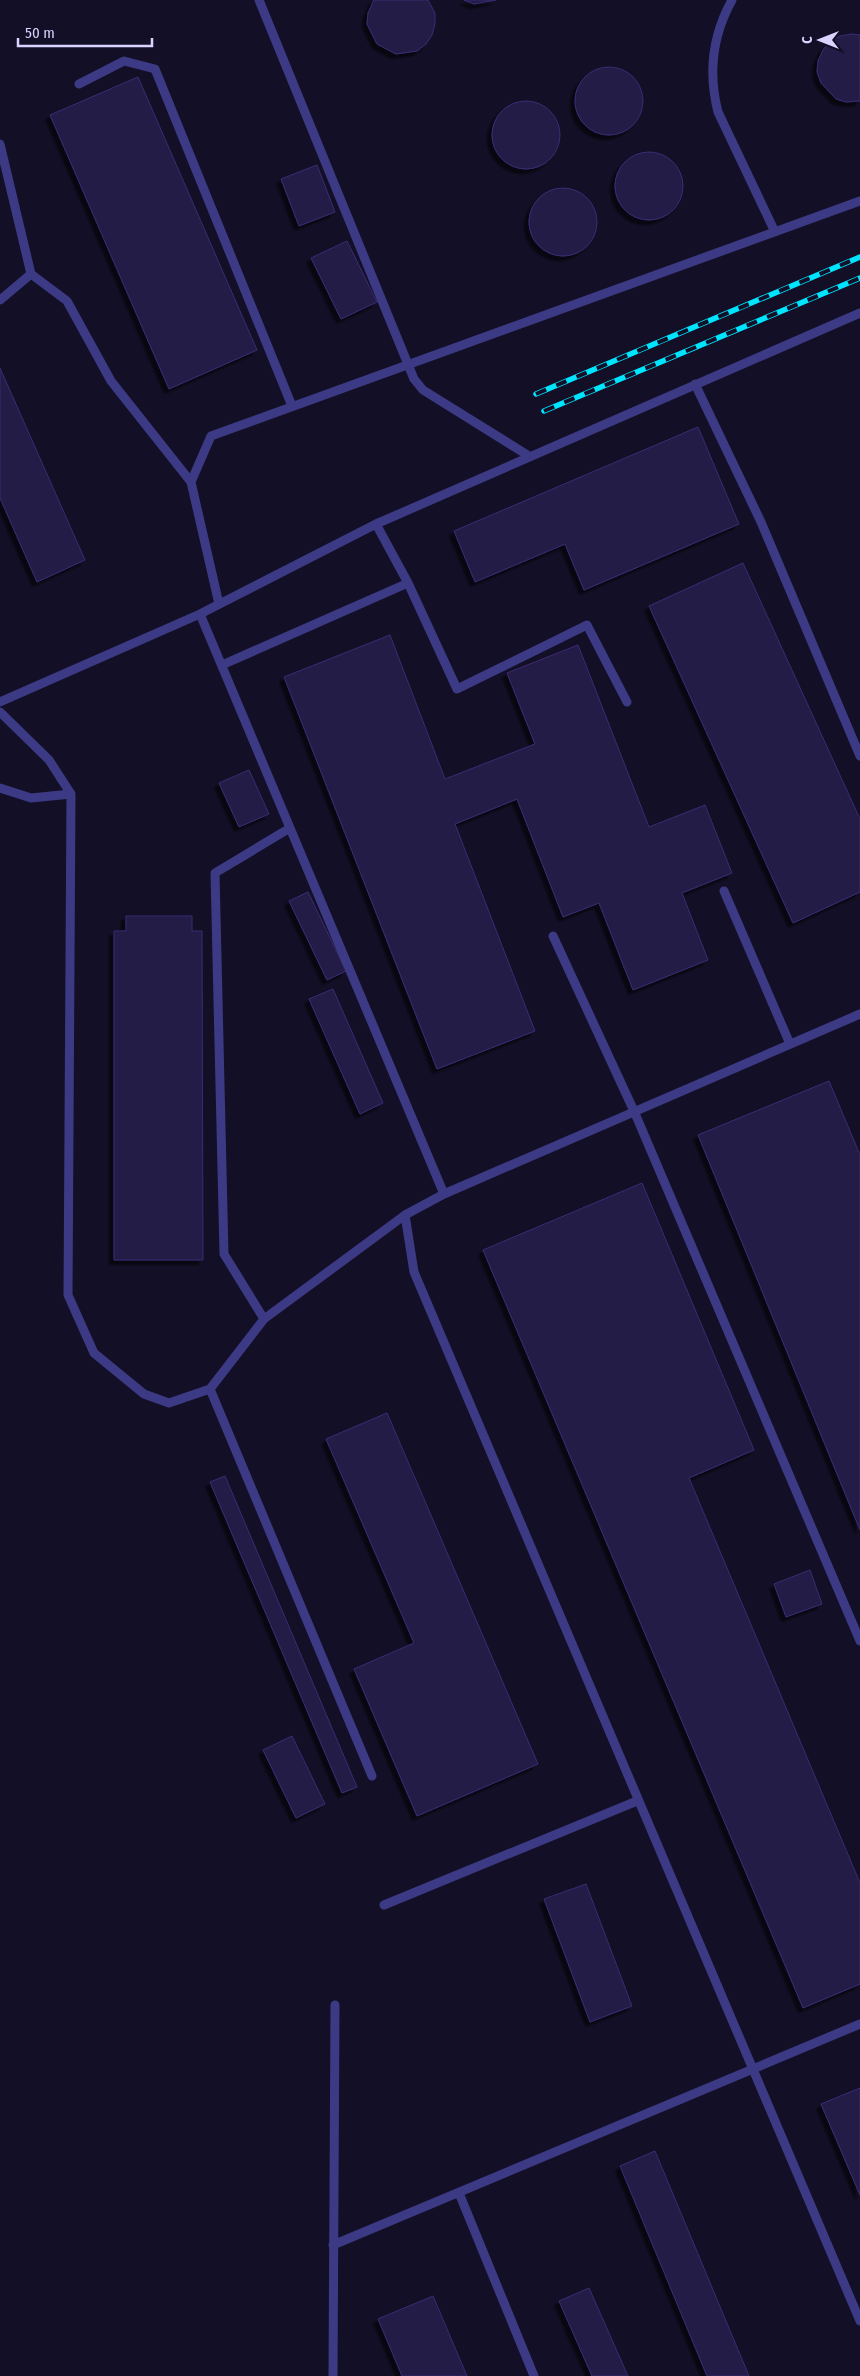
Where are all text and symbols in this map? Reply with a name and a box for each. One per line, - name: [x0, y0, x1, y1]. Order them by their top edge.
- scale bar: [18, 15, 151, 47]
- north arrow: [795, 15, 845, 65]
- text: 50 m: [25, 24, 55, 42]
- text: С: [799, 36, 816, 44]

